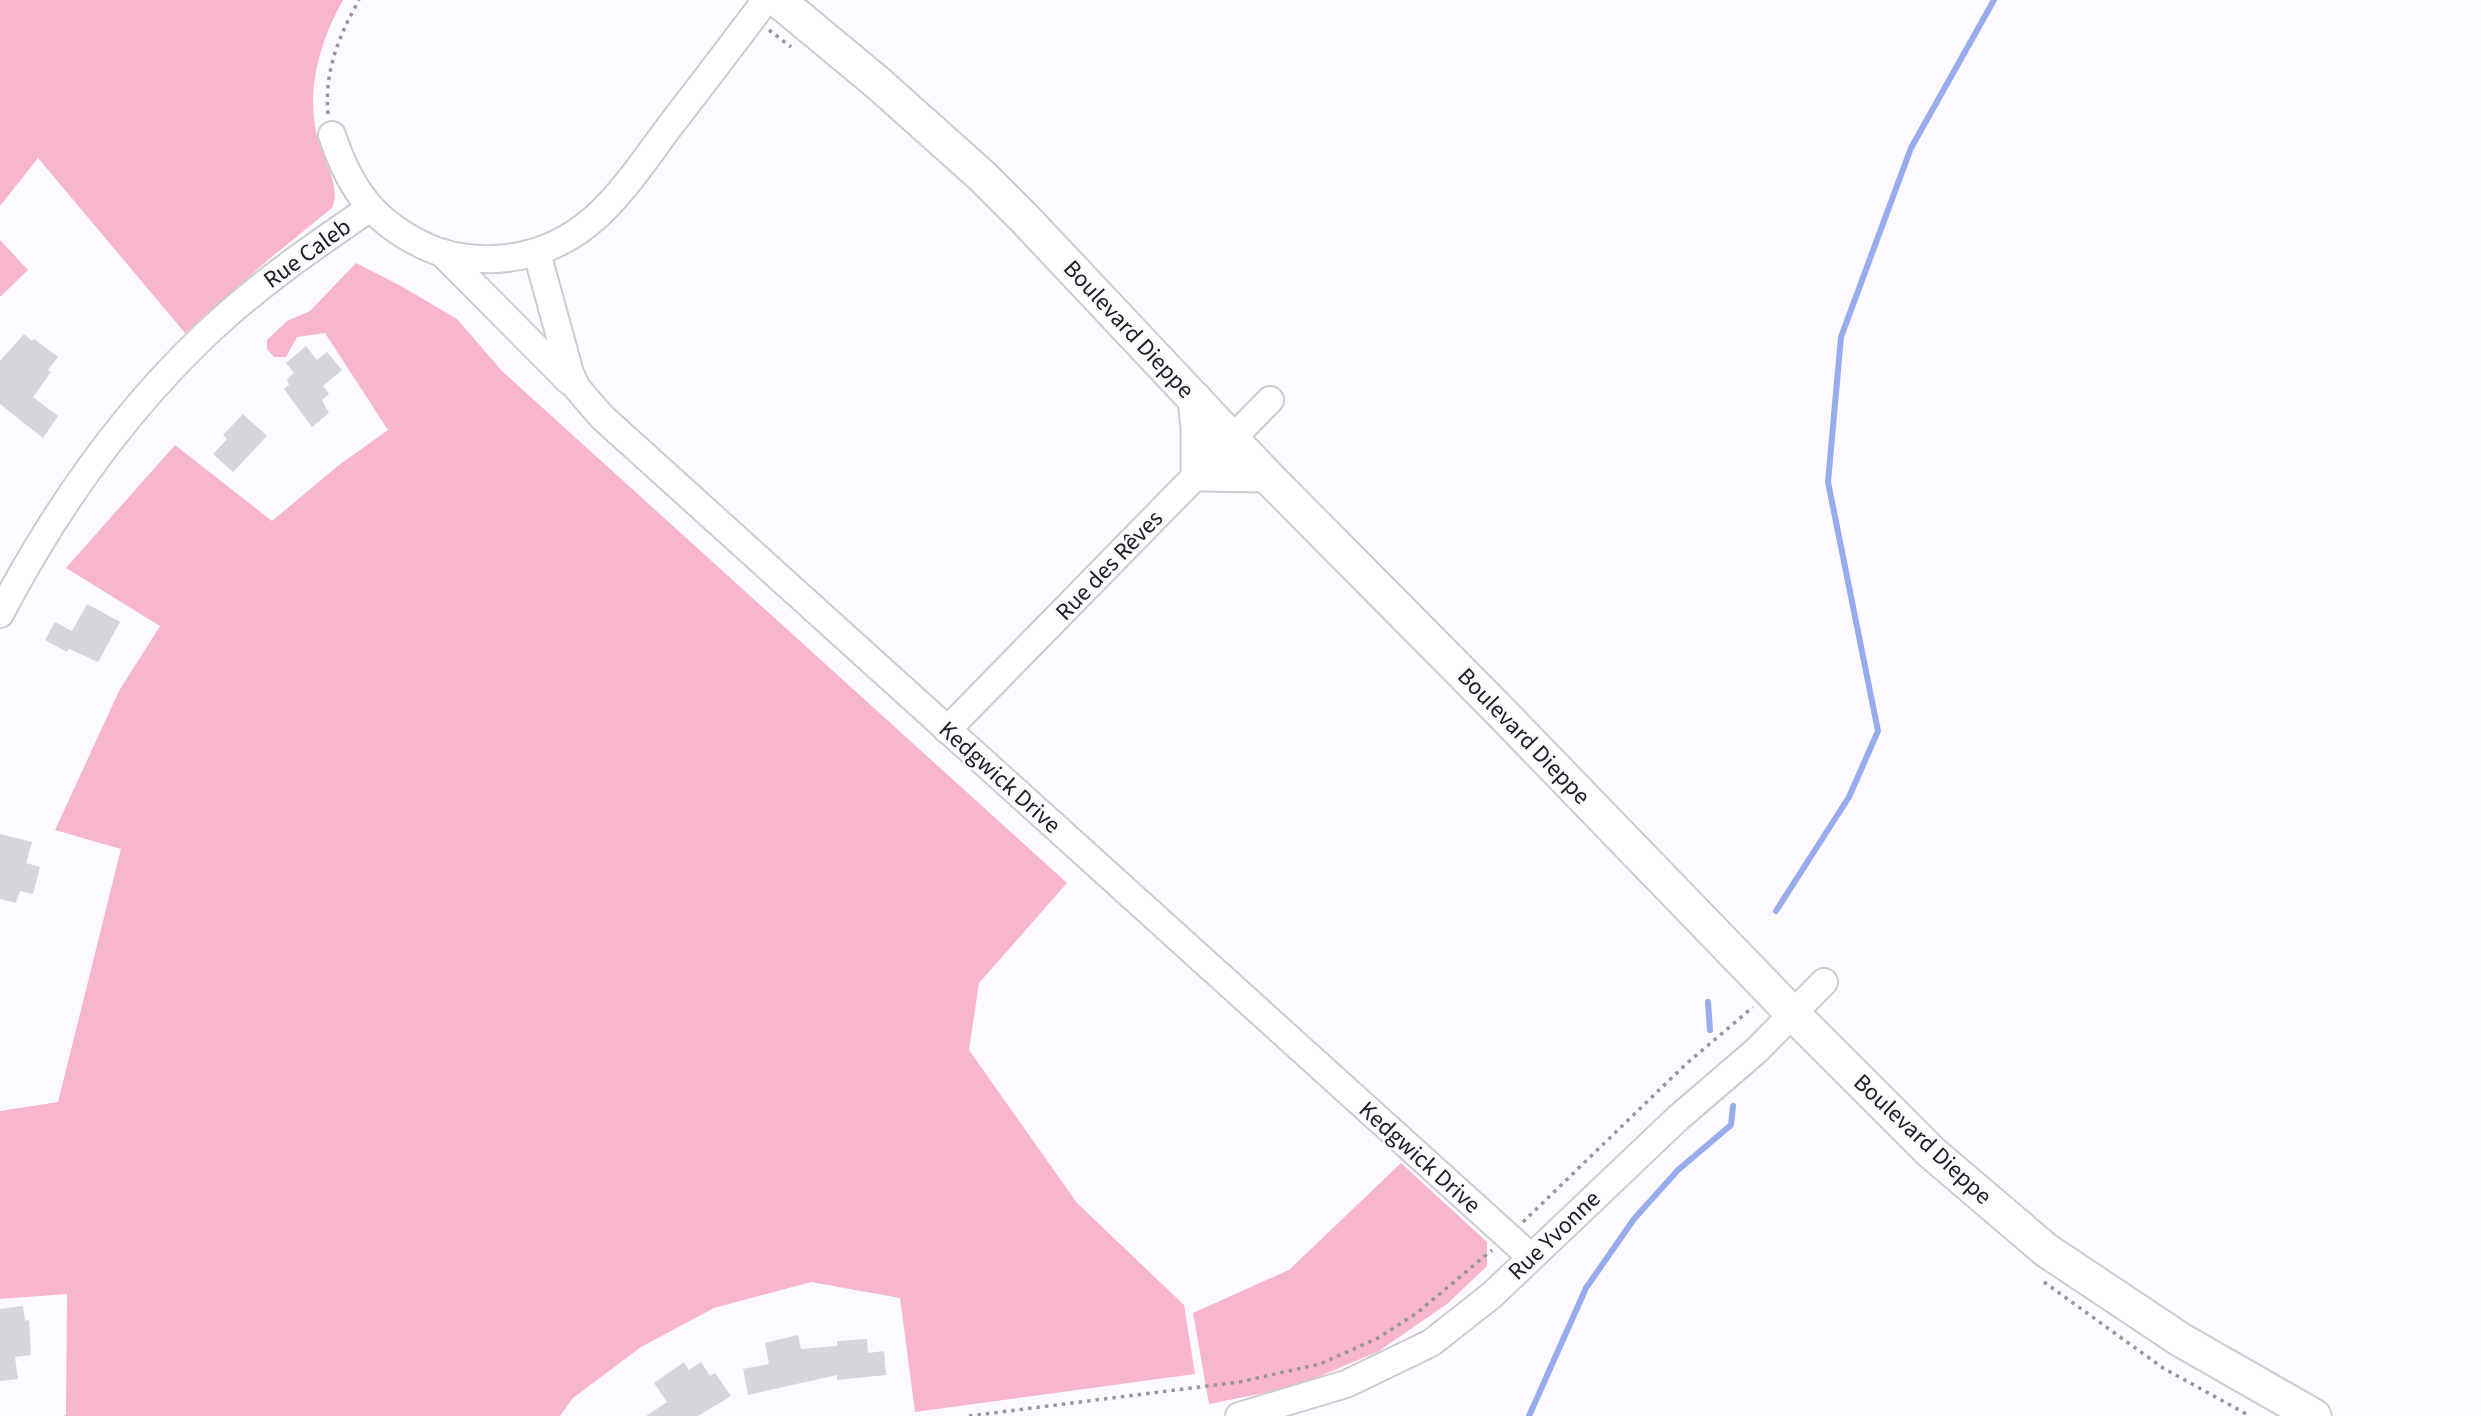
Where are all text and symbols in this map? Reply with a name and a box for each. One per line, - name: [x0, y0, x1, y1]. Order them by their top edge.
- street label: Rue Caleb: [256, 210, 358, 297]
- street label: Boulevard Dieppe: [1055, 252, 1202, 407]
- street label: Rue des Rêves: [1047, 502, 1171, 629]
- street label: Boulevard Dieppe: [1449, 660, 1598, 813]
- street label: Kedgwick Drive: [931, 713, 1069, 842]
- street label: Boulevard Dieppe: [1845, 1066, 2000, 1213]
- street label: Kedgwick Drive: [1351, 1093, 1489, 1222]
- street label: Rue Yvonne: [1500, 1182, 1609, 1289]

